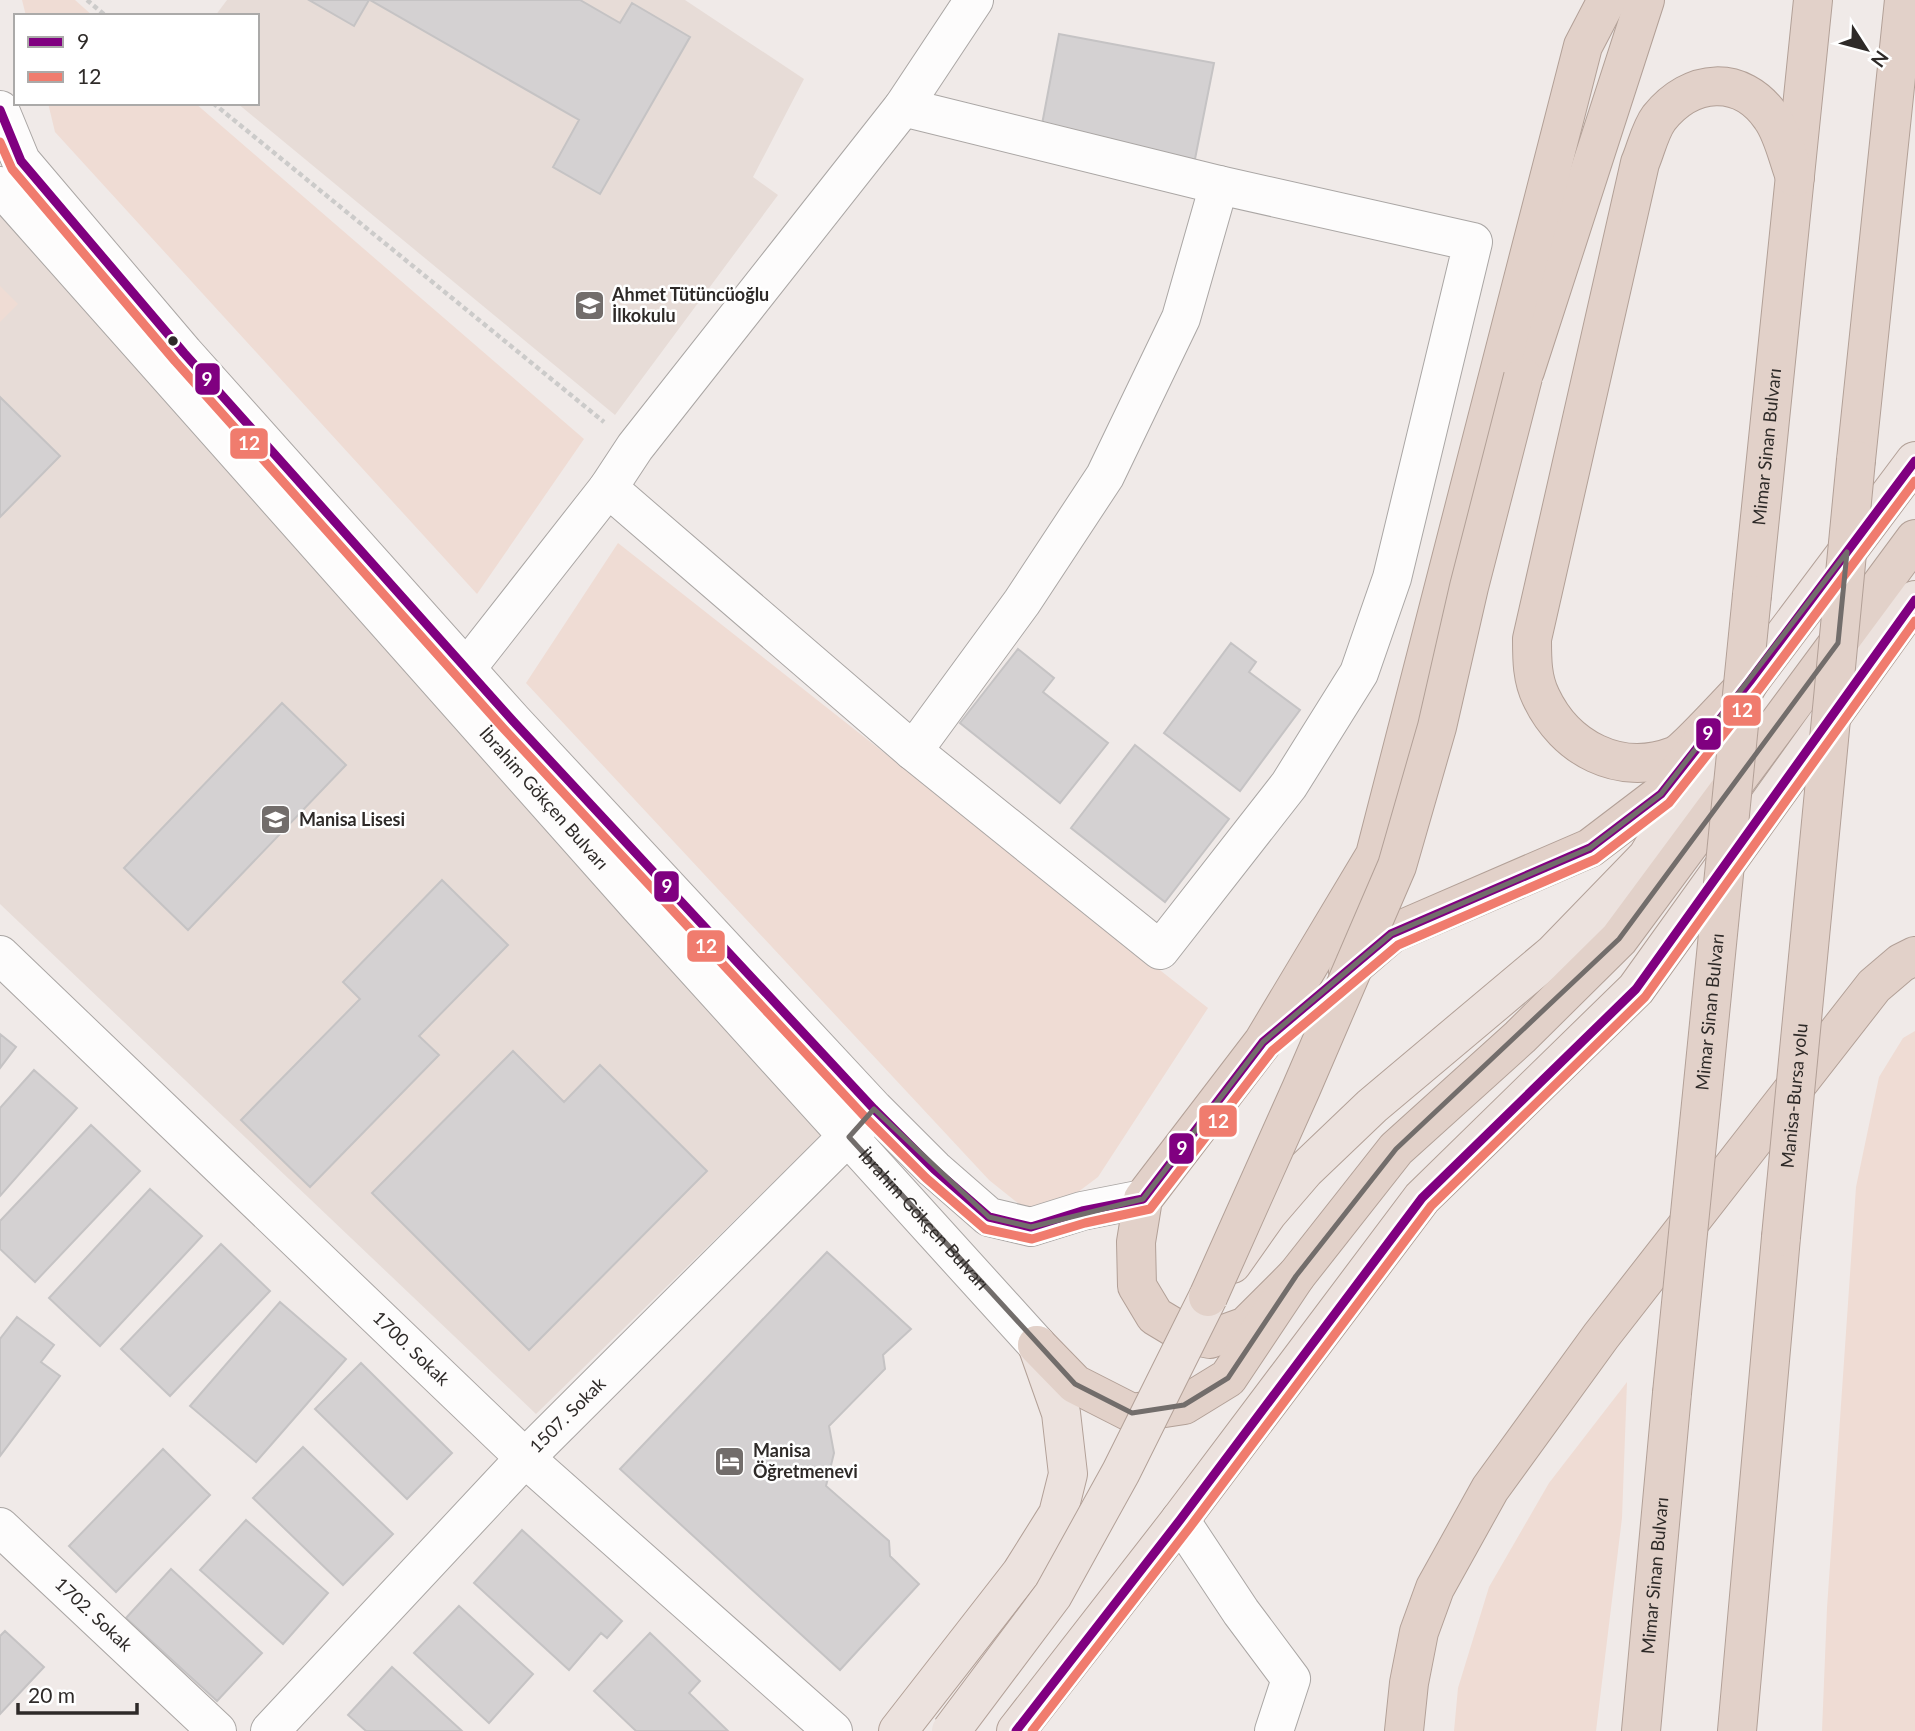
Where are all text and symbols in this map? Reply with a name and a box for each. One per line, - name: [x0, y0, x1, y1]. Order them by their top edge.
- legend: [14, 14, 259, 105]
- north arrow: [1831, 14, 1901, 84]
- text: 9: [77, 28, 89, 53]
- text: N: [1867, 47, 1894, 72]
- text: 12: [77, 63, 101, 88]
- place label: Ahmet Tütüncüoğlu İlkokulu: [611, 283, 769, 326]
- school or university icon: Ahmet Tütüncüoğlu İlkokulu: [572, 288, 606, 322]
- unlabelled marker: [166, 334, 180, 348]
- line badge: 9: [194, 362, 221, 396]
- text: 9: [201, 367, 213, 390]
- street label: Mimar Sinan Bulvarı: [1747, 367, 1785, 526]
- line badge: 12: [229, 427, 269, 460]
- text: 12: [238, 431, 260, 454]
- line badge: 12: [1722, 694, 1762, 727]
- text: 12: [1731, 698, 1753, 721]
- line badge: 9: [1695, 717, 1722, 751]
- text: 9: [1702, 721, 1714, 744]
- street label: İbrahim Gökçen Bulvarı: [475, 722, 613, 874]
- school or university icon: Manisa Lisesi: [259, 803, 293, 837]
- place label: Manisa Lisesi: [299, 808, 405, 830]
- line badge: 9: [653, 870, 680, 903]
- text: 9: [661, 874, 673, 897]
- line badge: 12: [686, 929, 726, 963]
- street label: Mimar Sinan Bulvarı: [1690, 932, 1728, 1091]
- text: 12: [695, 934, 717, 957]
- street label: Manisa-Bursa yolu: [1776, 1022, 1812, 1169]
- line badge: 12: [1198, 1104, 1238, 1138]
- text: 12: [1207, 1109, 1229, 1132]
- line badge: 9: [1168, 1132, 1195, 1165]
- text: 9: [1176, 1136, 1188, 1159]
- street label: İbrahim Gökçen Bulvarı: [854, 1144, 994, 1294]
- street label: 1700. Sokak: [369, 1306, 455, 1390]
- street label: 1507. Sokak: [525, 1372, 610, 1457]
- place label: Manisa Öğretmenevi: [753, 1439, 858, 1482]
- hotel icon: Manisa Öğretmenevi: [713, 1444, 747, 1478]
- street label: Mimar Sinan Bulvarı: [1636, 1496, 1672, 1655]
- street label: 1702. Sokak: [51, 1572, 138, 1656]
- scale bar: [18, 1672, 136, 1716]
- text: 20 m: [28, 1682, 75, 1707]

